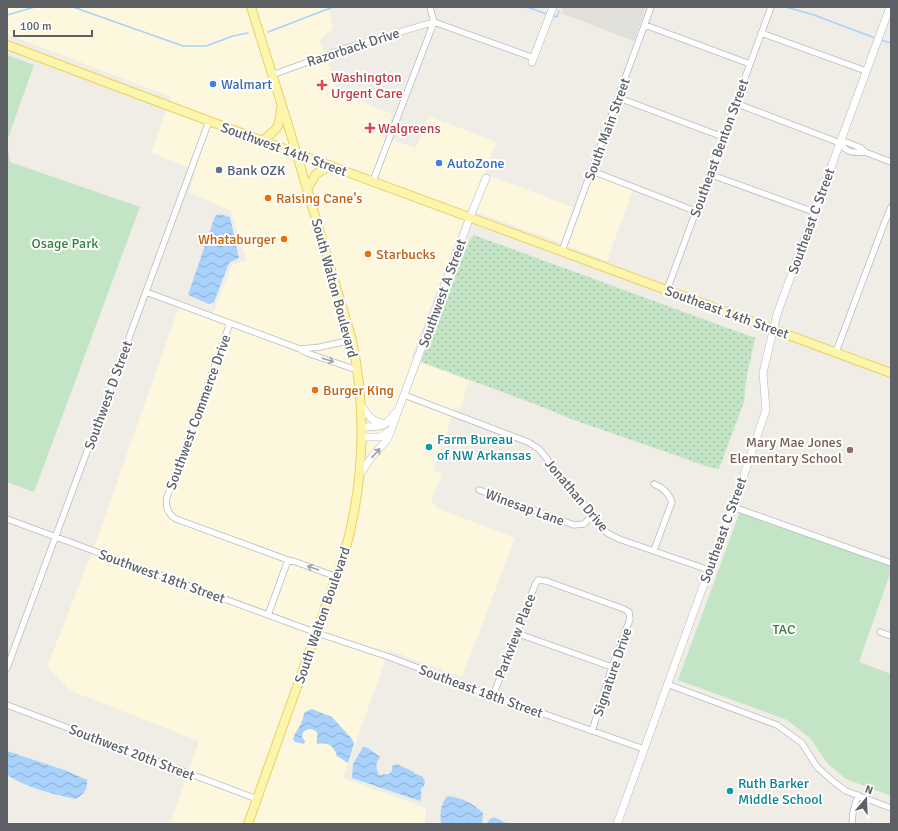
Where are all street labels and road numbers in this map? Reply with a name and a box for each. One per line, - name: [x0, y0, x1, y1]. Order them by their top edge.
- street label: Razorback Drive: [305, 25, 402, 70]
- street label: South Main Street: [581, 76, 634, 183]
- street label: Southeast Benton Street: [687, 77, 752, 220]
- street label: Southwest 14th Street: [218, 119, 349, 180]
- street label: Southeast C Street: [784, 166, 839, 276]
- street label: South Walton Boulevard: [308, 217, 361, 360]
- street label: Southwest A Street: [415, 237, 470, 350]
- street label: Southeast 14th Street: [663, 282, 791, 343]
- street label: Southwest Commerce Drive: [162, 332, 234, 492]
- street label: Southwest D Street: [81, 338, 136, 452]
- street label: Jonathan Drive: [541, 455, 612, 535]
- street label: Southeast C Street: [696, 475, 751, 585]
- street label: Winesap Lane: [483, 485, 567, 530]
- street label: South Walton Boulevard: [291, 545, 354, 686]
- street label: Southwest 18th Street: [96, 546, 227, 607]
- street label: Parkview Place: [491, 591, 539, 681]
- street label: Signature Drive: [589, 626, 636, 719]
- street label: Southeast 18th Street: [417, 661, 545, 722]
- street label: Southwest 20th Street: [67, 721, 197, 784]

